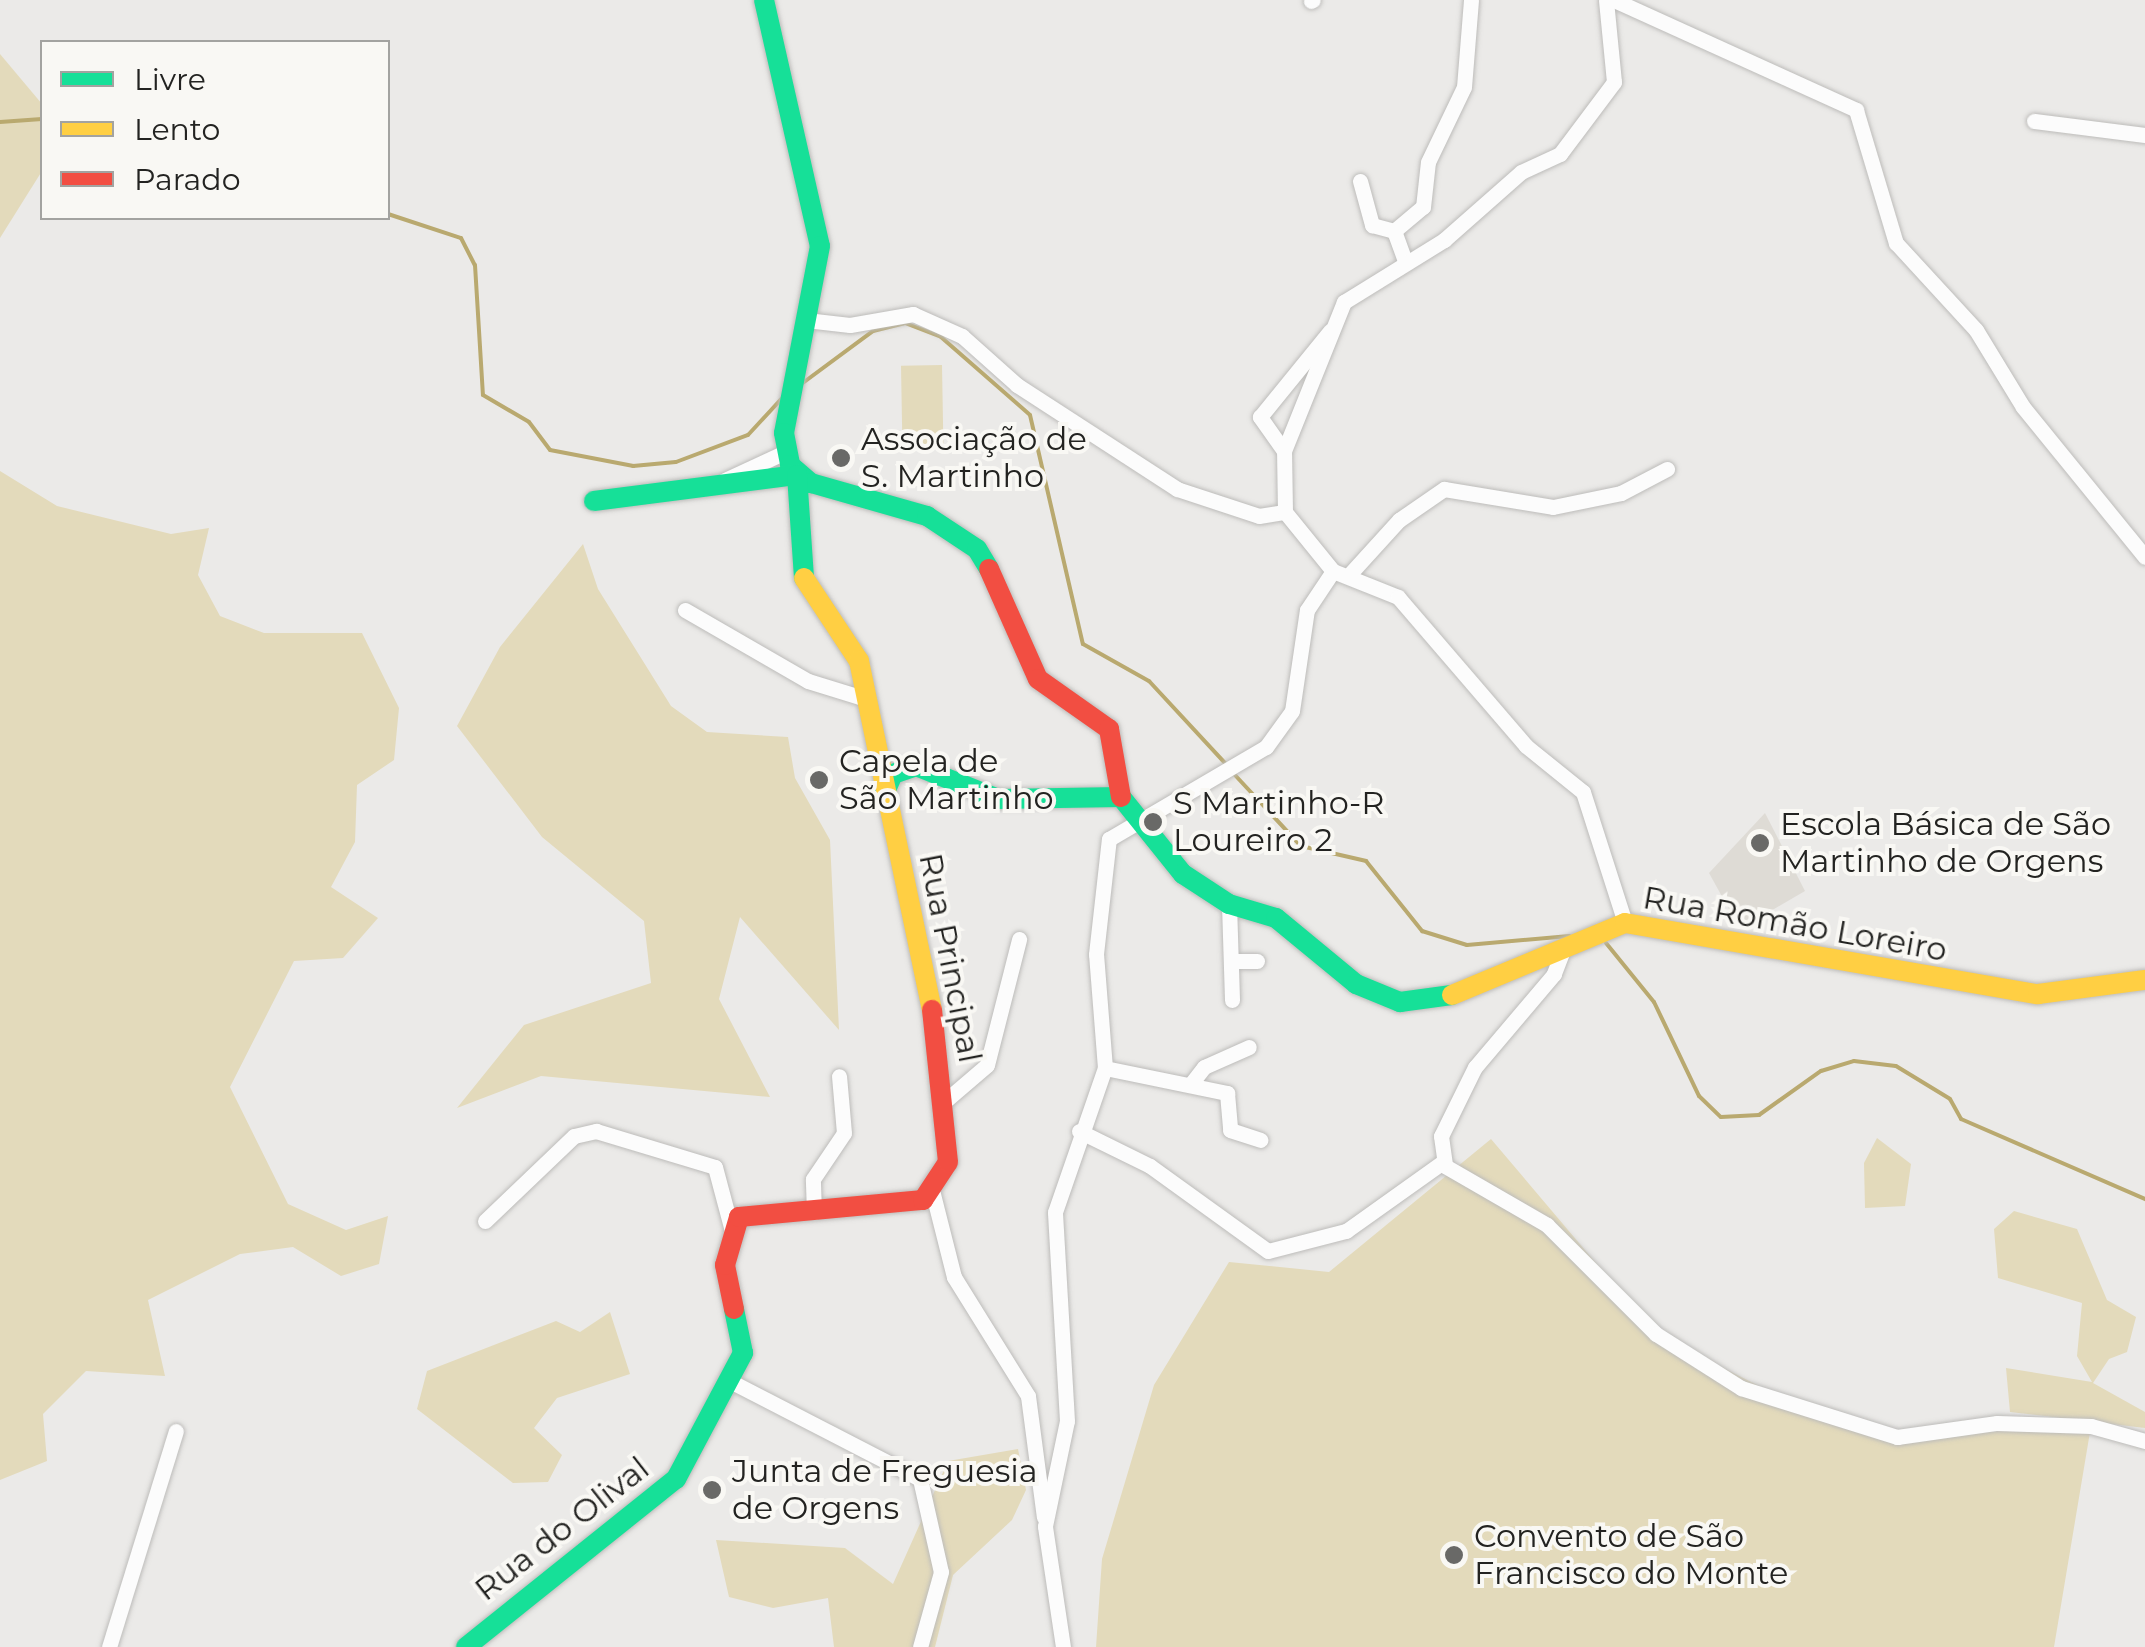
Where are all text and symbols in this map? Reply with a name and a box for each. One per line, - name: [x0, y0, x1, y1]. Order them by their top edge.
- legend: [40, 40, 390, 220]
- text: Livre: [134, 61, 206, 98]
- text: Lento: [134, 111, 220, 148]
- text: Parado: [134, 161, 240, 198]
- place label: Associação de S. Martinho: [861, 421, 1087, 496]
- marker: Associação de S. Martinho: [830, 447, 852, 469]
- place label: Capela de São Martinho: [839, 743, 1054, 818]
- marker: Capela de São Martinho: [808, 769, 830, 791]
- place label: S Martinho-R Loureiro 2: [1173, 785, 1384, 860]
- place label: Escola Básica de São Martinho de Orgens: [1780, 806, 2111, 881]
- marker: S Martinho-R Loureiro 2: [1142, 811, 1164, 833]
- marker: Escola Básica de São Martinho de Orgens: [1749, 832, 1771, 854]
- street label: Rua Principal: [911, 850, 989, 1066]
- street label: Rua Romão Loreiro: [1640, 878, 1950, 970]
- street label: Rua do Olival: [467, 1449, 657, 1609]
- place label: Junta de Freguesia de Orgens: [732, 1453, 1038, 1528]
- marker: Junta de Freguesia de Orgens: [701, 1479, 723, 1501]
- place label: Convento de São Francisco do Monte: [1474, 1518, 1788, 1593]
- marker: Convento de São Francisco do Monte: [1443, 1544, 1465, 1566]

